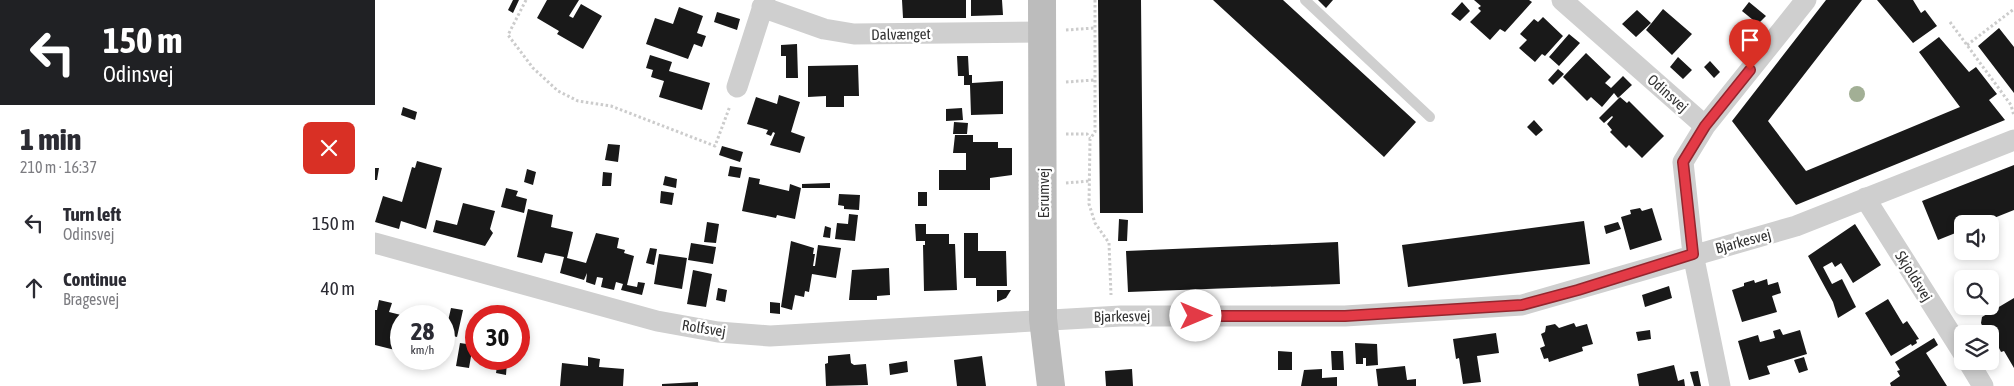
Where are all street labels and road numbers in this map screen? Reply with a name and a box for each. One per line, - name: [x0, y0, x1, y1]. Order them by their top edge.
- street label: Dalvænget: [871, 25, 931, 43]
- street label: Odinsvej: [1644, 71, 1692, 115]
- street label: Esrumvej: [1035, 168, 1052, 218]
- street label: Bjarkesvej: [1713, 225, 1773, 257]
- street label: Skjoldsvej: [1892, 248, 1936, 304]
- street label: Bjarkesvej: [1094, 307, 1150, 325]
- street label: Rolfsvej: [681, 316, 727, 340]

